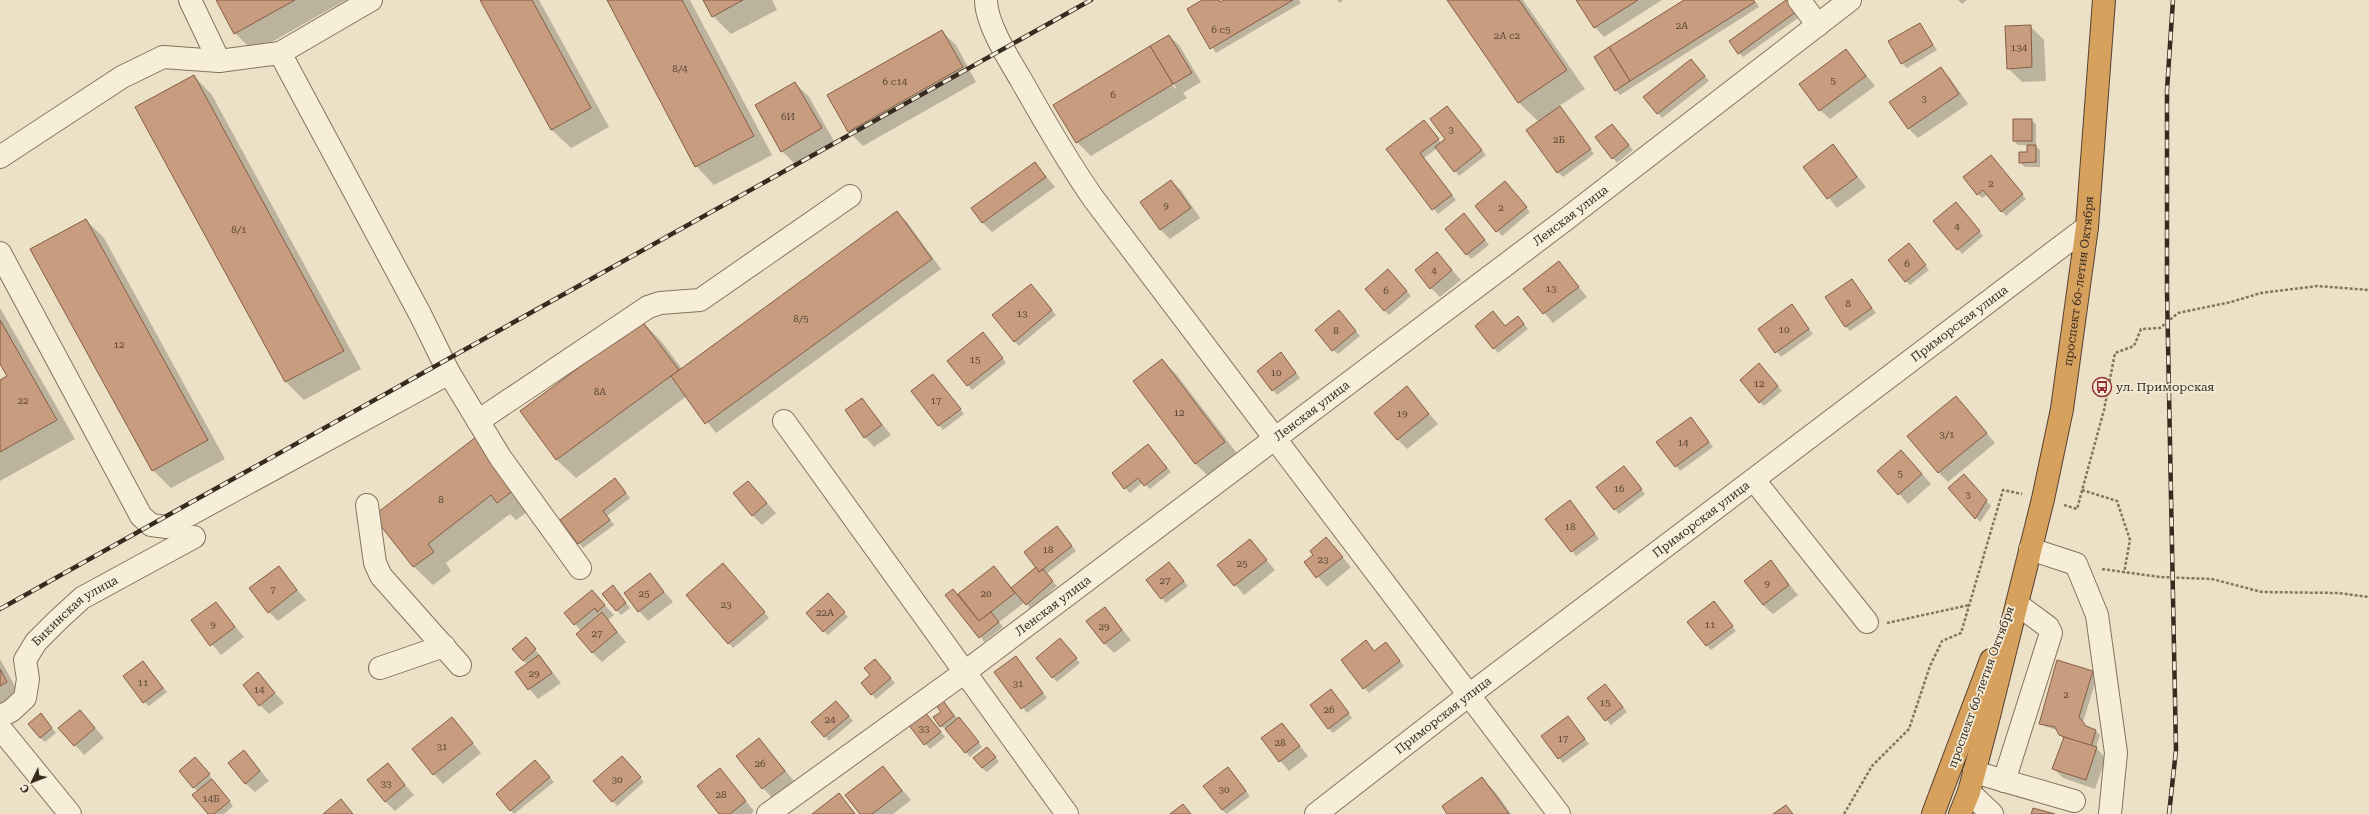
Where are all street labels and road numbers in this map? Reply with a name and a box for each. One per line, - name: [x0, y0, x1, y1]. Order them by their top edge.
- street label: Ленская улица: [1530, 182, 1611, 249]
- street label: проспект 60-летия Октября: [2061, 195, 2096, 367]
- street label: Приморская улица: [1908, 282, 2011, 365]
- street label: Ленская улица: [1271, 378, 1353, 444]
- street label: Приморская улица: [1650, 478, 1753, 560]
- street label: Бикинская улица: [29, 573, 121, 649]
- street label: Ленская улица: [1013, 573, 1094, 639]
- street label: проспект 60-летия Октября: [1945, 604, 2017, 770]
- street label: Приморская улица: [1392, 673, 1494, 757]

